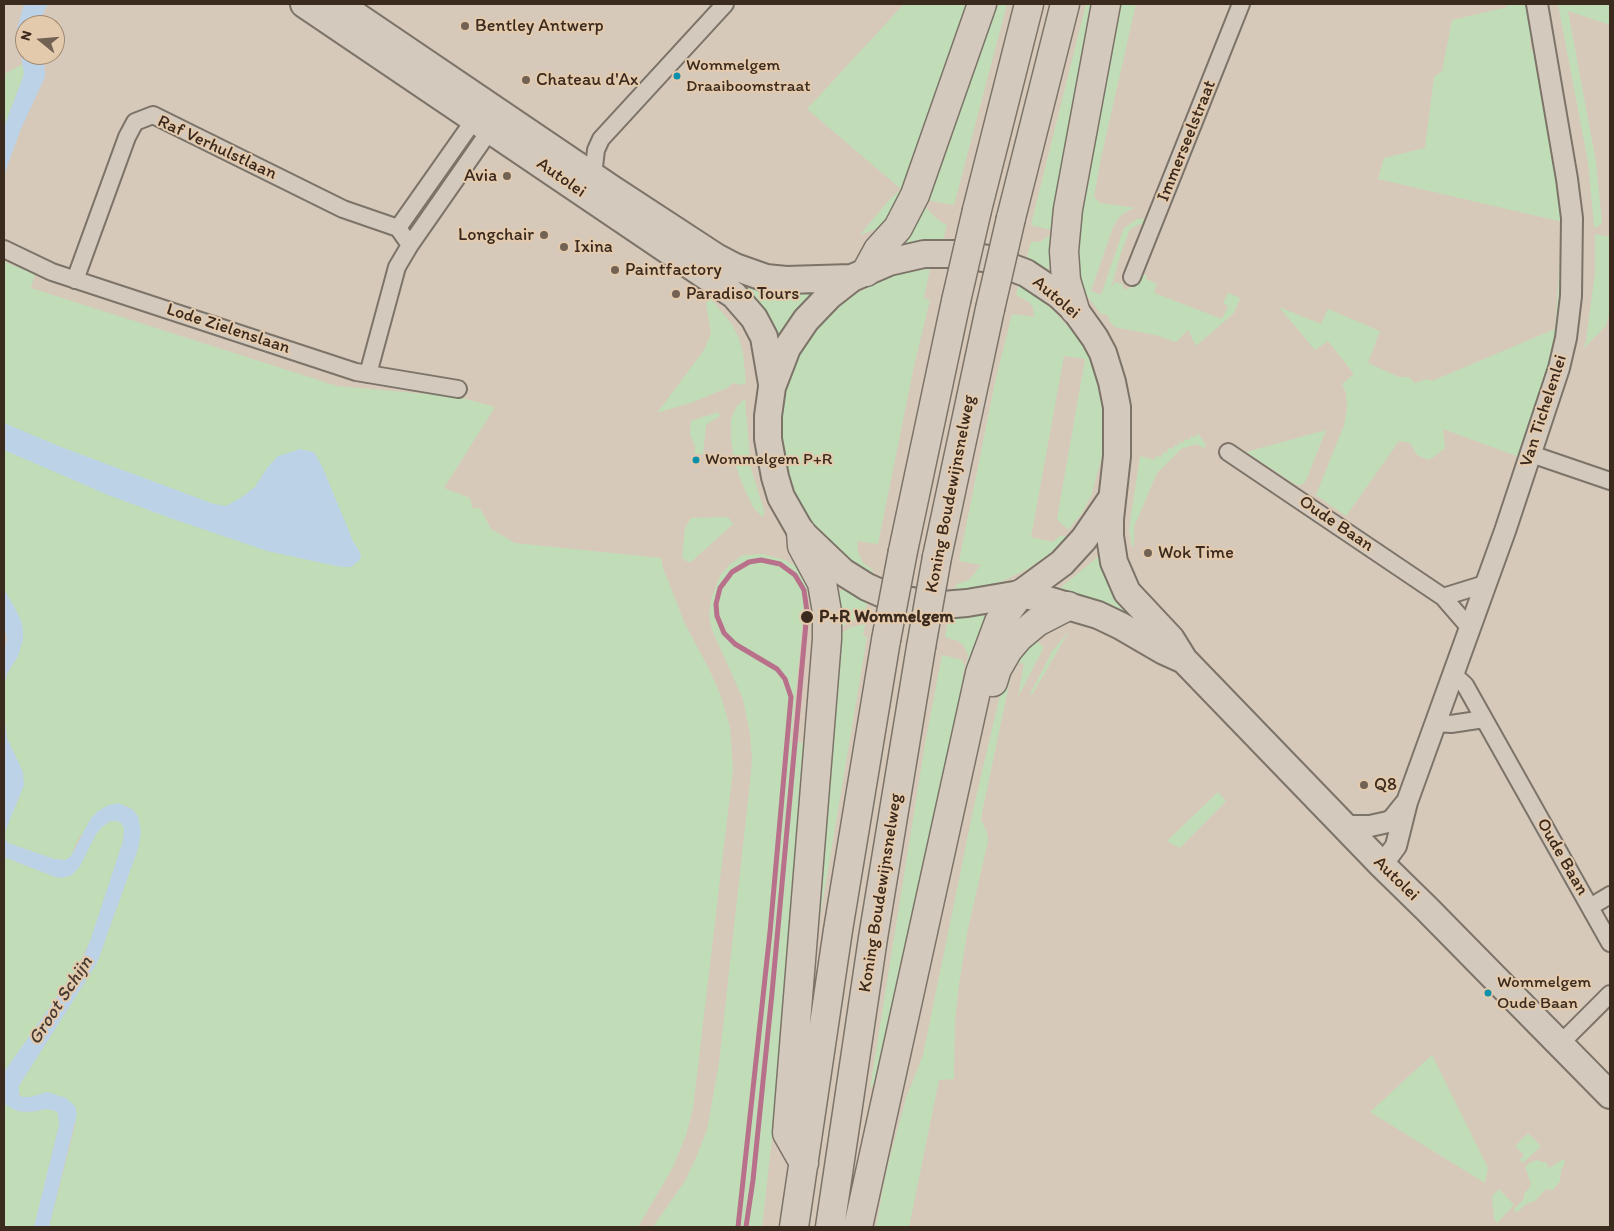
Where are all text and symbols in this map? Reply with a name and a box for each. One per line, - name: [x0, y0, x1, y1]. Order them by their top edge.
- north arrow: [15, 15, 65, 65]
- place label: Bentley Antwerp: [475, 15, 604, 37]
- marker: Bentley Antwerp: [459, 20, 471, 32]
- text: N: [17, 29, 36, 43]
- place label: Wommelgem Draaiboomstraat: [686, 56, 811, 96]
- place label: Chateau d'Ax: [536, 69, 639, 91]
- marker: Wommelgem Draaiboomstraat: [672, 71, 682, 81]
- marker: Chateau d'Ax: [520, 74, 532, 86]
- street label: Immerseelstraat: [1153, 77, 1221, 205]
- street label: Raf Verhulstlaan: [154, 111, 280, 185]
- street label: Autolei: [532, 153, 590, 203]
- place label: Avia: [464, 165, 497, 187]
- marker: Avia: [501, 170, 513, 182]
- place label: Longchair: [458, 224, 534, 246]
- marker: Longchair: [538, 229, 550, 241]
- place label: Ixina: [574, 236, 613, 258]
- marker: Ixina: [558, 241, 570, 253]
- place label: Paintfactory: [625, 259, 722, 281]
- marker: Paintfactory: [609, 264, 621, 276]
- street label: Autolei: [1028, 272, 1084, 324]
- place label: Paradiso Tours: [686, 283, 799, 305]
- marker: Paradiso Tours: [670, 288, 682, 300]
- street label: Lode Zielenslaan: [163, 299, 293, 359]
- street label: Van Tichelenlei: [1516, 352, 1572, 470]
- street label: Koning Boudewijnsnelweg: [921, 393, 981, 595]
- place label: Wommelgem P+R: [705, 450, 832, 470]
- marker: Wommelgem P+R: [691, 455, 701, 465]
- street label: Oude Baan: [1294, 491, 1378, 557]
- place label: Wok Time: [1158, 542, 1234, 564]
- marker: Wok Time: [1142, 547, 1154, 559]
- place label: P+R Wommelgem: [819, 606, 954, 628]
- marker: P+R Wommelgem: [799, 609, 815, 625]
- place label: Q8: [1374, 774, 1397, 796]
- marker: Q8: [1358, 779, 1370, 791]
- street label: Koning Boudewijnsnelweg: [855, 792, 907, 994]
- street label: Oude Baan: [1531, 815, 1593, 899]
- street label: Autolei: [1368, 852, 1424, 906]
- water label: Groot Schijn: [24, 952, 98, 1050]
- place label: Wommelgem Oude Baan: [1497, 973, 1591, 1013]
- marker: Wommelgem Oude Baan: [1483, 988, 1493, 998]

